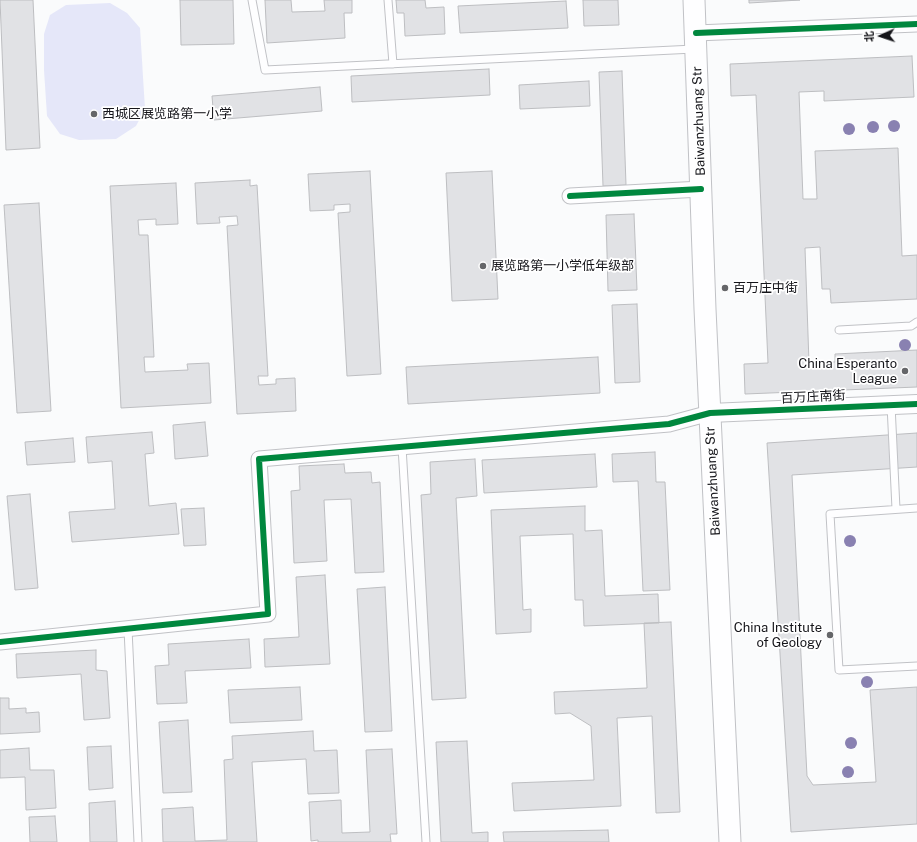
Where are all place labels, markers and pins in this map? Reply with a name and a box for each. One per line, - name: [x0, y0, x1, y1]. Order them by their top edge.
- place label: 西城区展览路第一小学: [102, 106, 232, 122]
- marker: 西城区展览路第一小学: [89, 109, 99, 119]
- place label: 展览路第一小学低年级部: [491, 258, 634, 274]
- marker: 展览路第一小学低年级部: [478, 261, 488, 271]
- place label: 百万庄中街: [733, 280, 798, 296]
- marker: 百万庄中街: [720, 283, 730, 293]
- place label: China Esperanto League: [798, 356, 897, 387]
- marker: China Esperanto League: [900, 366, 910, 376]
- place label: China Institute of Geology: [734, 620, 822, 651]
- marker: China Institute of Geology: [825, 630, 835, 640]

